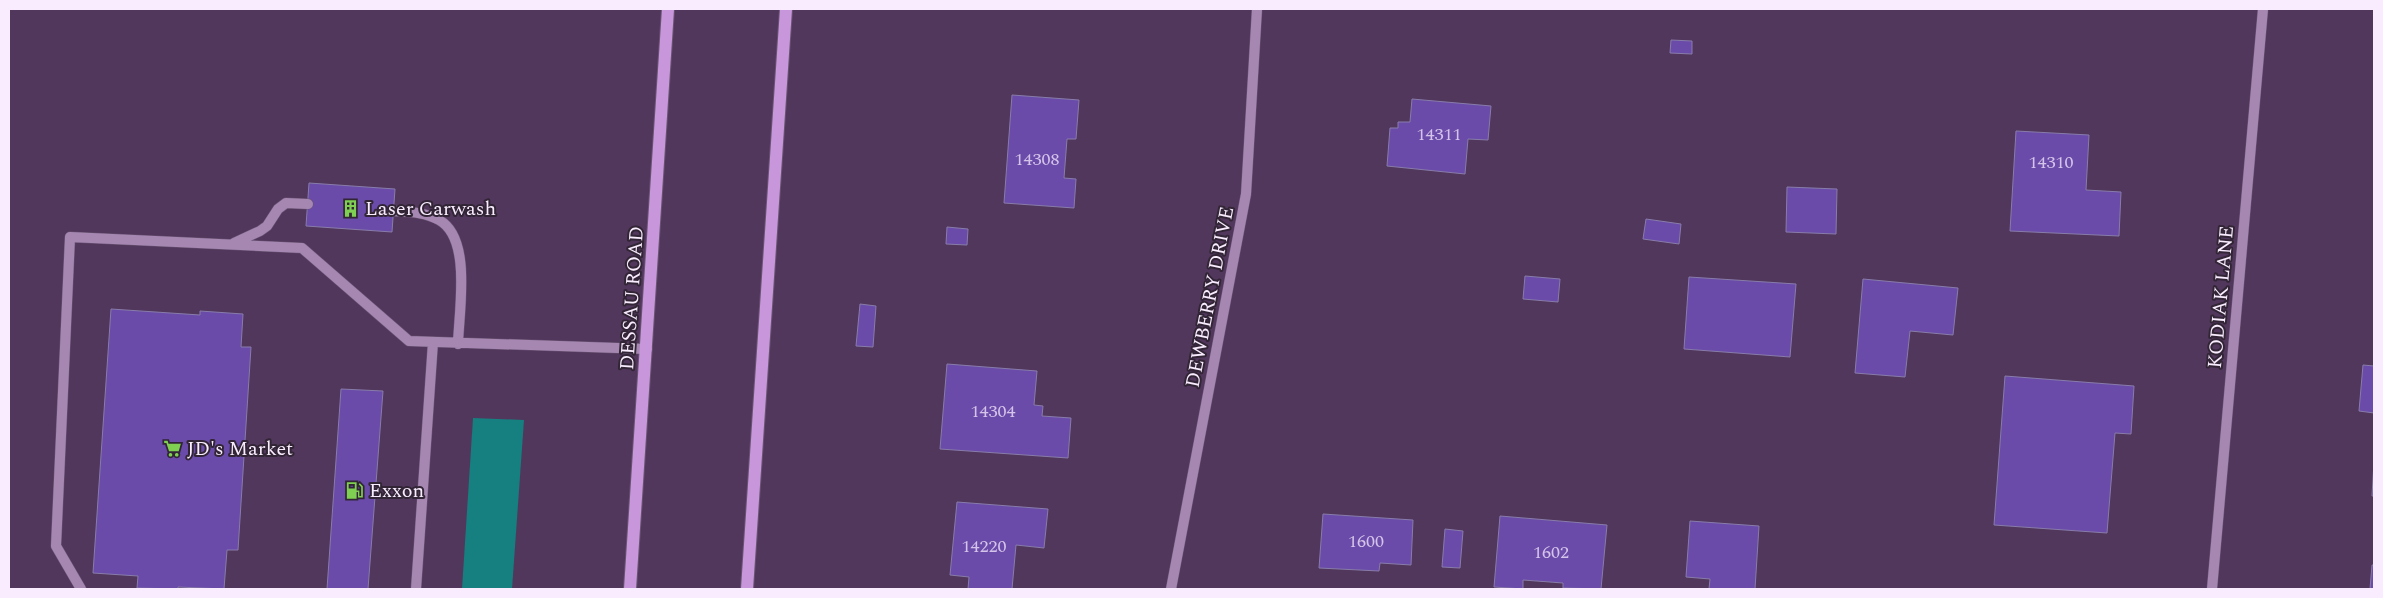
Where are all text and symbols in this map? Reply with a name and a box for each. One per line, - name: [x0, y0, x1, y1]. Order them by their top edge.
- house number: 14311: [1417, 121, 1462, 148]
- house number: 14308: [1015, 146, 1060, 173]
- house number: 14310: [2029, 149, 2074, 176]
- place label: Laser Carwash: [365, 194, 496, 224]
- building icon: Laser Carwash: [341, 198, 361, 218]
- street label: DEWBERRY DRIVE: [1178, 204, 1242, 390]
- street label: KODIAK LANE: [2200, 224, 2242, 370]
- street label: DESSAU ROAD: [612, 225, 652, 371]
- house number: 14304: [971, 398, 1016, 425]
- place label: JD's Market: [187, 434, 293, 464]
- supermarket icon: JD's Market: [163, 438, 183, 458]
- place label: Exxon: [369, 476, 424, 506]
- fuel station icon: Exxon: [345, 480, 365, 500]
- house number: 1600: [1348, 528, 1384, 555]
- house number: 14220: [962, 533, 1007, 560]
- house number: 1602: [1533, 539, 1569, 566]

